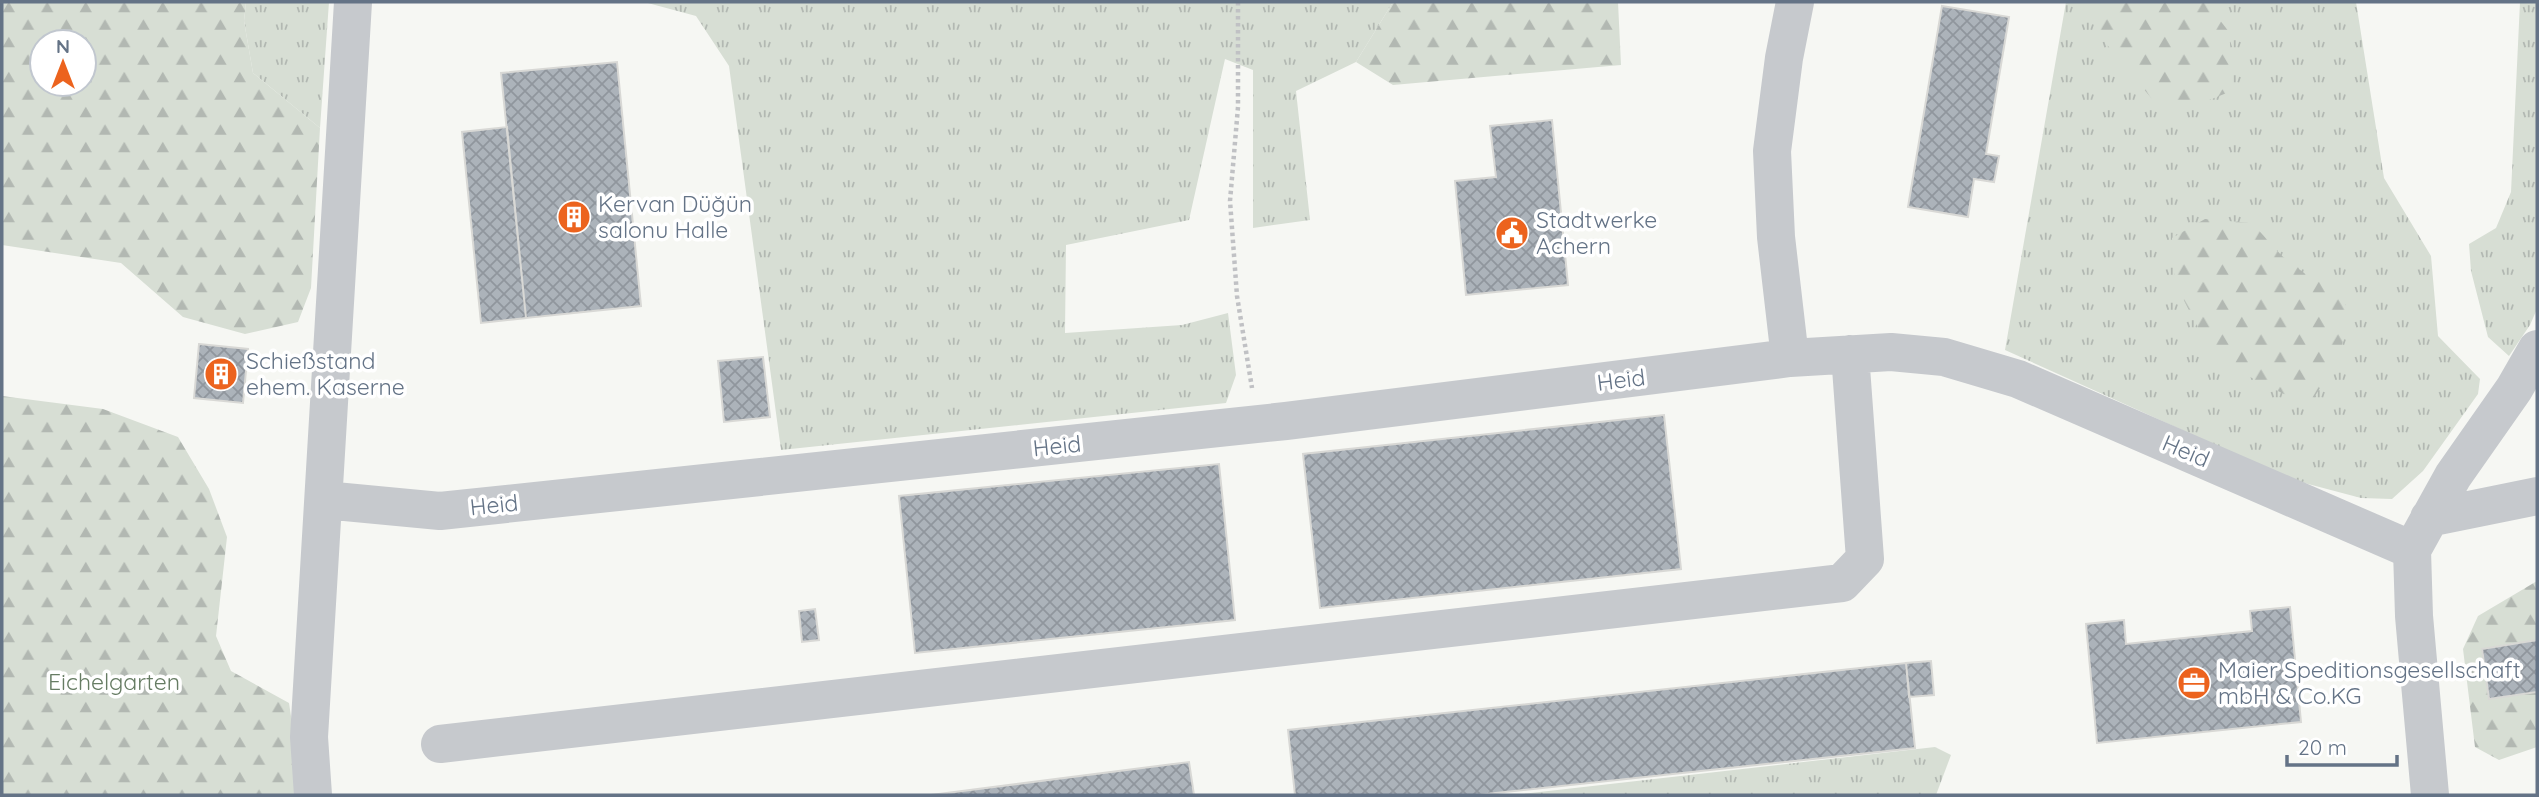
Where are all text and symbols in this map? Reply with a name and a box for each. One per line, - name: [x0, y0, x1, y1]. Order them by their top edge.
- north arrow: [28, 28, 98, 98]
- text: N: [56, 34, 70, 58]
- place label: Kervan Düğün salonu Halle: [598, 189, 752, 244]
- building icon: Kervan Düğün salonu Halle: [555, 198, 593, 236]
- place label: Stadtwerke Achern: [1536, 205, 1657, 260]
- public building icon: Stadtwerke Achern: [1493, 214, 1531, 252]
- place label: Schießstand ehem. Kaserne: [246, 346, 405, 401]
- building icon: Schießstand ehem. Kaserne: [202, 355, 240, 393]
- street label: Heid: [1595, 362, 1647, 397]
- street label: Heid: [2158, 428, 2214, 473]
- street label: Heid: [1031, 429, 1083, 462]
- street label: Heid: [468, 488, 520, 521]
- place label: Maier Speditionsgesellschaft mbH & Co.KG: [2218, 655, 2521, 710]
- office icon: Maier Speditionsgesellschaft mbH & Co.KG: [2175, 664, 2213, 702]
- park label: Eichelgarten: [48, 667, 180, 696]
- scale bar: [2287, 724, 2397, 768]
- text: 20 m: [2298, 734, 2347, 760]

